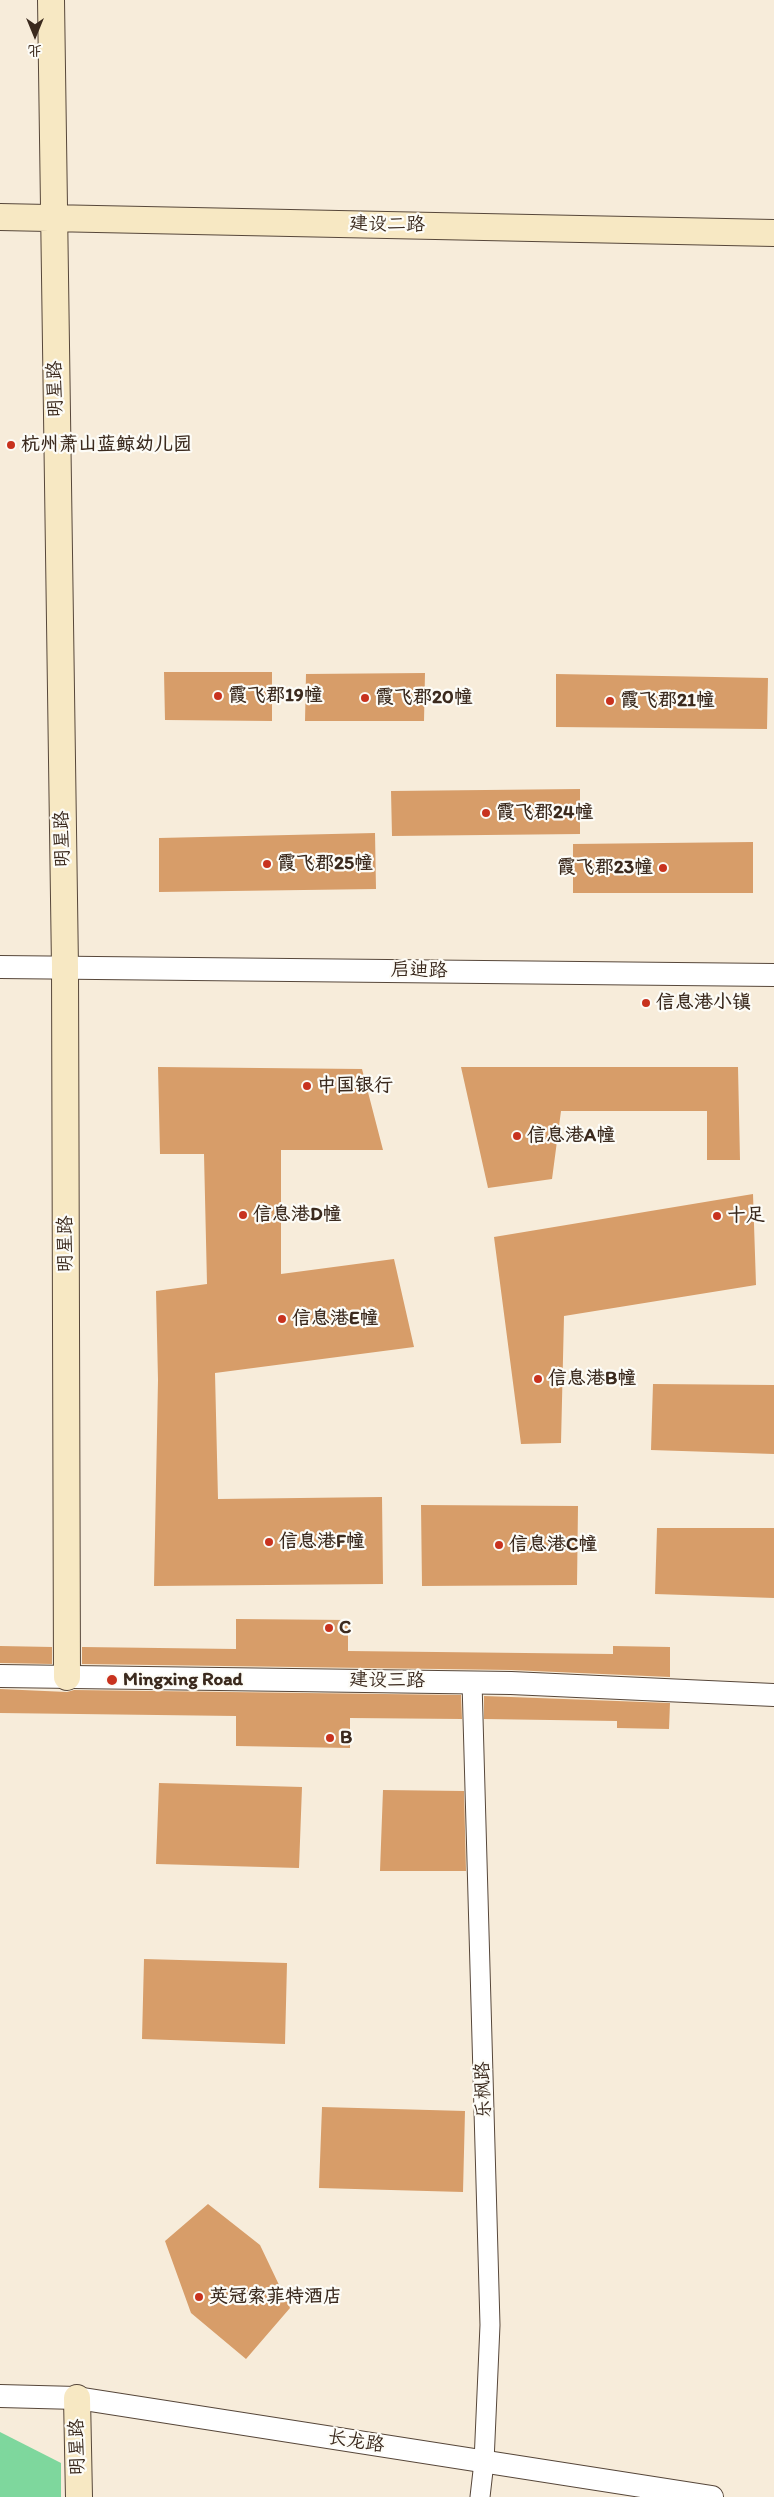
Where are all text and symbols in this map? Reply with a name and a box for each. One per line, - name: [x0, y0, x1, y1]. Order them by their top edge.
- north arrow: [10, 10, 60, 60]
- text: 北: [28, 42, 42, 59]
- street label: 建设二路: [349, 213, 425, 237]
- street label: 明星路: [44, 360, 68, 418]
- place label: 杭州萧山蓝鲸幼儿园: [21, 434, 192, 456]
- marker: 杭州萧山蓝鲸幼儿园: [5, 439, 17, 451]
- place label: 霞飞郡19幢: [228, 685, 323, 707]
- place label: 霞飞郡20幢: [375, 687, 473, 709]
- marker: 霞飞郡19幢: [212, 690, 224, 702]
- place label: 霞飞郡21幢: [620, 690, 715, 712]
- marker: 霞飞郡20幢: [359, 692, 371, 704]
- marker: 霞飞郡21幢: [604, 695, 616, 707]
- place label: 霞飞郡24幢: [496, 802, 593, 824]
- marker: 霞飞郡24幢: [480, 807, 492, 819]
- street label: 明星路: [51, 810, 75, 868]
- place label: 霞飞郡25幢: [277, 853, 373, 875]
- place label: 霞飞郡23幢: [557, 857, 653, 879]
- marker: 霞飞郡25幢: [261, 858, 273, 870]
- marker: 霞飞郡23幢: [657, 862, 669, 874]
- street label: 启迪路: [390, 959, 448, 983]
- place label: 信息港小镇: [656, 992, 751, 1014]
- marker: 信息港小镇: [640, 997, 652, 1009]
- place label: 中国银行: [317, 1075, 393, 1097]
- marker: 中国银行: [301, 1080, 313, 1092]
- place label: 信息港A幢: [527, 1125, 615, 1147]
- marker: 信息港A幢: [511, 1130, 523, 1142]
- place label: 信息港D幢: [253, 1204, 342, 1226]
- place label: 十足: [727, 1205, 765, 1227]
- marker: 信息港D幢: [237, 1209, 249, 1221]
- marker: 十足: [711, 1210, 723, 1222]
- street label: 明星路: [55, 1216, 77, 1272]
- place label: 信息港E幢: [292, 1308, 378, 1330]
- marker: 信息港E幢: [276, 1313, 288, 1325]
- place label: 信息港B幢: [548, 1368, 636, 1390]
- marker: 信息港B幢: [532, 1373, 544, 1385]
- place label: 信息港F幢: [279, 1531, 365, 1553]
- place label: 信息港C幢: [509, 1534, 597, 1556]
- marker: 信息港F幢: [263, 1536, 275, 1548]
- marker: 信息港C幢: [493, 1539, 505, 1551]
- place label: C: [339, 1617, 351, 1639]
- marker: C: [323, 1622, 335, 1634]
- place label: Mingxing Road: [123, 1669, 243, 1691]
- street label: 建设三路: [349, 1669, 425, 1693]
- marker: Mingxing Road: [105, 1673, 119, 1687]
- place label: B: [340, 1727, 352, 1749]
- marker: B: [324, 1732, 336, 1744]
- street label: 乐枫路: [472, 2061, 496, 2119]
- place label: 英冠索菲特酒店: [209, 2286, 342, 2308]
- marker: 英冠索菲特酒店: [193, 2291, 205, 2303]
- street label: 明星路: [66, 2418, 90, 2476]
- street label: 长龙路: [326, 2426, 386, 2458]

